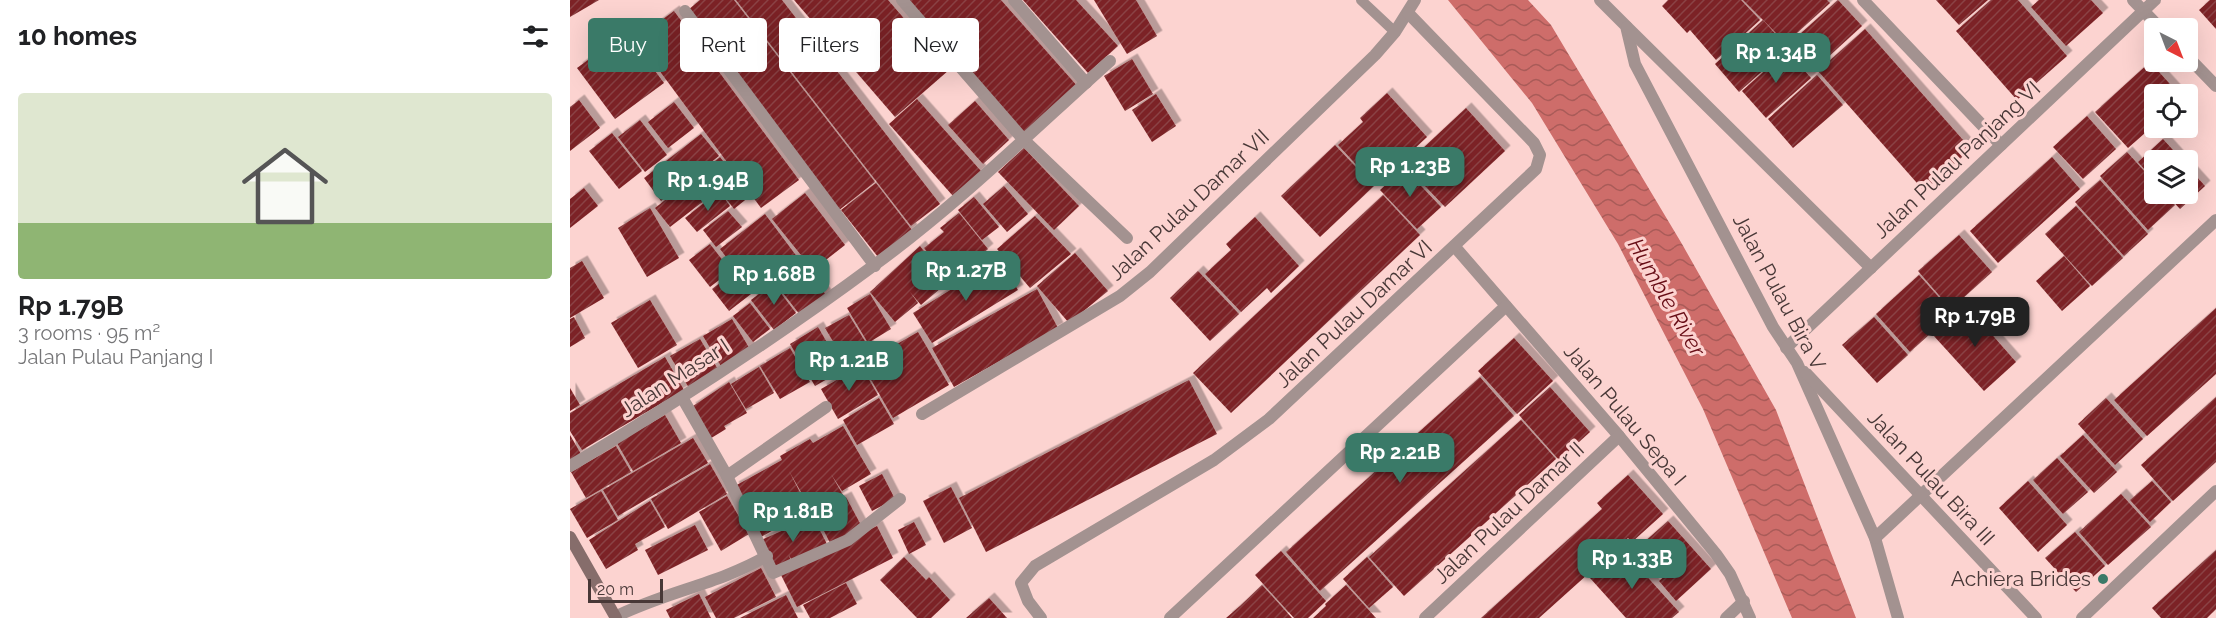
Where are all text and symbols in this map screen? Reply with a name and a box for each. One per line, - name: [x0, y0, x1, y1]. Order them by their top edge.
- chip: Buy: [588, 18, 668, 72]
- chip: Rent: [680, 18, 767, 72]
- chip: Filters: [779, 18, 880, 72]
- chip: New: [892, 18, 979, 72]
- north arrow: [2144, 18, 2198, 72]
- map controls: [2144, 18, 2198, 204]
- icon: filters: [519, 20, 552, 53]
- text: 10 homes: [18, 21, 137, 51]
- pin: Rp 1.34B: [1714, 33, 1838, 84]
- text: Rp 1.34B: [1735, 40, 1817, 64]
- street label: Jalan Pulau Panjang VI: [1868, 76, 2045, 243]
- button: locate: [2144, 84, 2198, 138]
- street label: Jalan Pulau Damar VII: [1103, 124, 1274, 285]
- icon: home: [231, 132, 339, 240]
- pin: Rp 1.23B: [1348, 147, 1472, 198]
- button: layers: [2144, 150, 2198, 204]
- text: Rp 1.23B: [1369, 154, 1451, 178]
- pin: Rp 1.94B: [646, 161, 770, 212]
- text: Rp 1.94B: [667, 168, 749, 192]
- street label: Jalan Pulau Bira V: [1728, 210, 1831, 374]
- water label: Humble River: [1623, 233, 1712, 362]
- street label: Jalan Pulau Damar VI: [1270, 235, 1437, 393]
- pin: Rp 1.27B: [904, 251, 1028, 302]
- pin: Rp 1.68B: [712, 255, 836, 306]
- text: Rp 1.27B: [925, 258, 1007, 282]
- text: Rp 1.68B: [733, 262, 815, 286]
- text: Rp 1.79B: [18, 291, 124, 321]
- pin: Rp 1.79B: [1913, 297, 2037, 348]
- text: Rp 1.79B: [1934, 304, 2016, 328]
- text: 3 rooms · 95 m²: [18, 321, 160, 345]
- street label: Jalan Masar I: [616, 333, 734, 422]
- street label: Jalan Pulau Sepa I: [1559, 339, 1692, 490]
- pin: Rp 1.21B: [787, 341, 911, 392]
- text: Jalan Pulau Panjang I: [18, 345, 213, 369]
- text: Rp 1.21B: [809, 348, 889, 372]
- street label: Jalan Pulau Bira III: [1863, 405, 2000, 550]
- pin: Rp 2.21B: [1338, 433, 1462, 484]
- street label: Jalan Pulau Damar II: [1428, 437, 1589, 589]
- text: Rp 2.21B: [1359, 440, 1441, 464]
- pin: Rp 1.81B: [731, 492, 855, 543]
- text: Rp 1.81B: [753, 499, 833, 523]
- pin: Rp 1.33B: [1570, 539, 1694, 590]
- text: Rp 1.33B: [1592, 546, 1672, 570]
- place label: Achiera Brides: [1951, 566, 2091, 591]
- marker: Achiera Brides: [2096, 572, 2110, 586]
- scale bar: [588, 576, 663, 604]
- text: 20 m: [597, 580, 634, 599]

